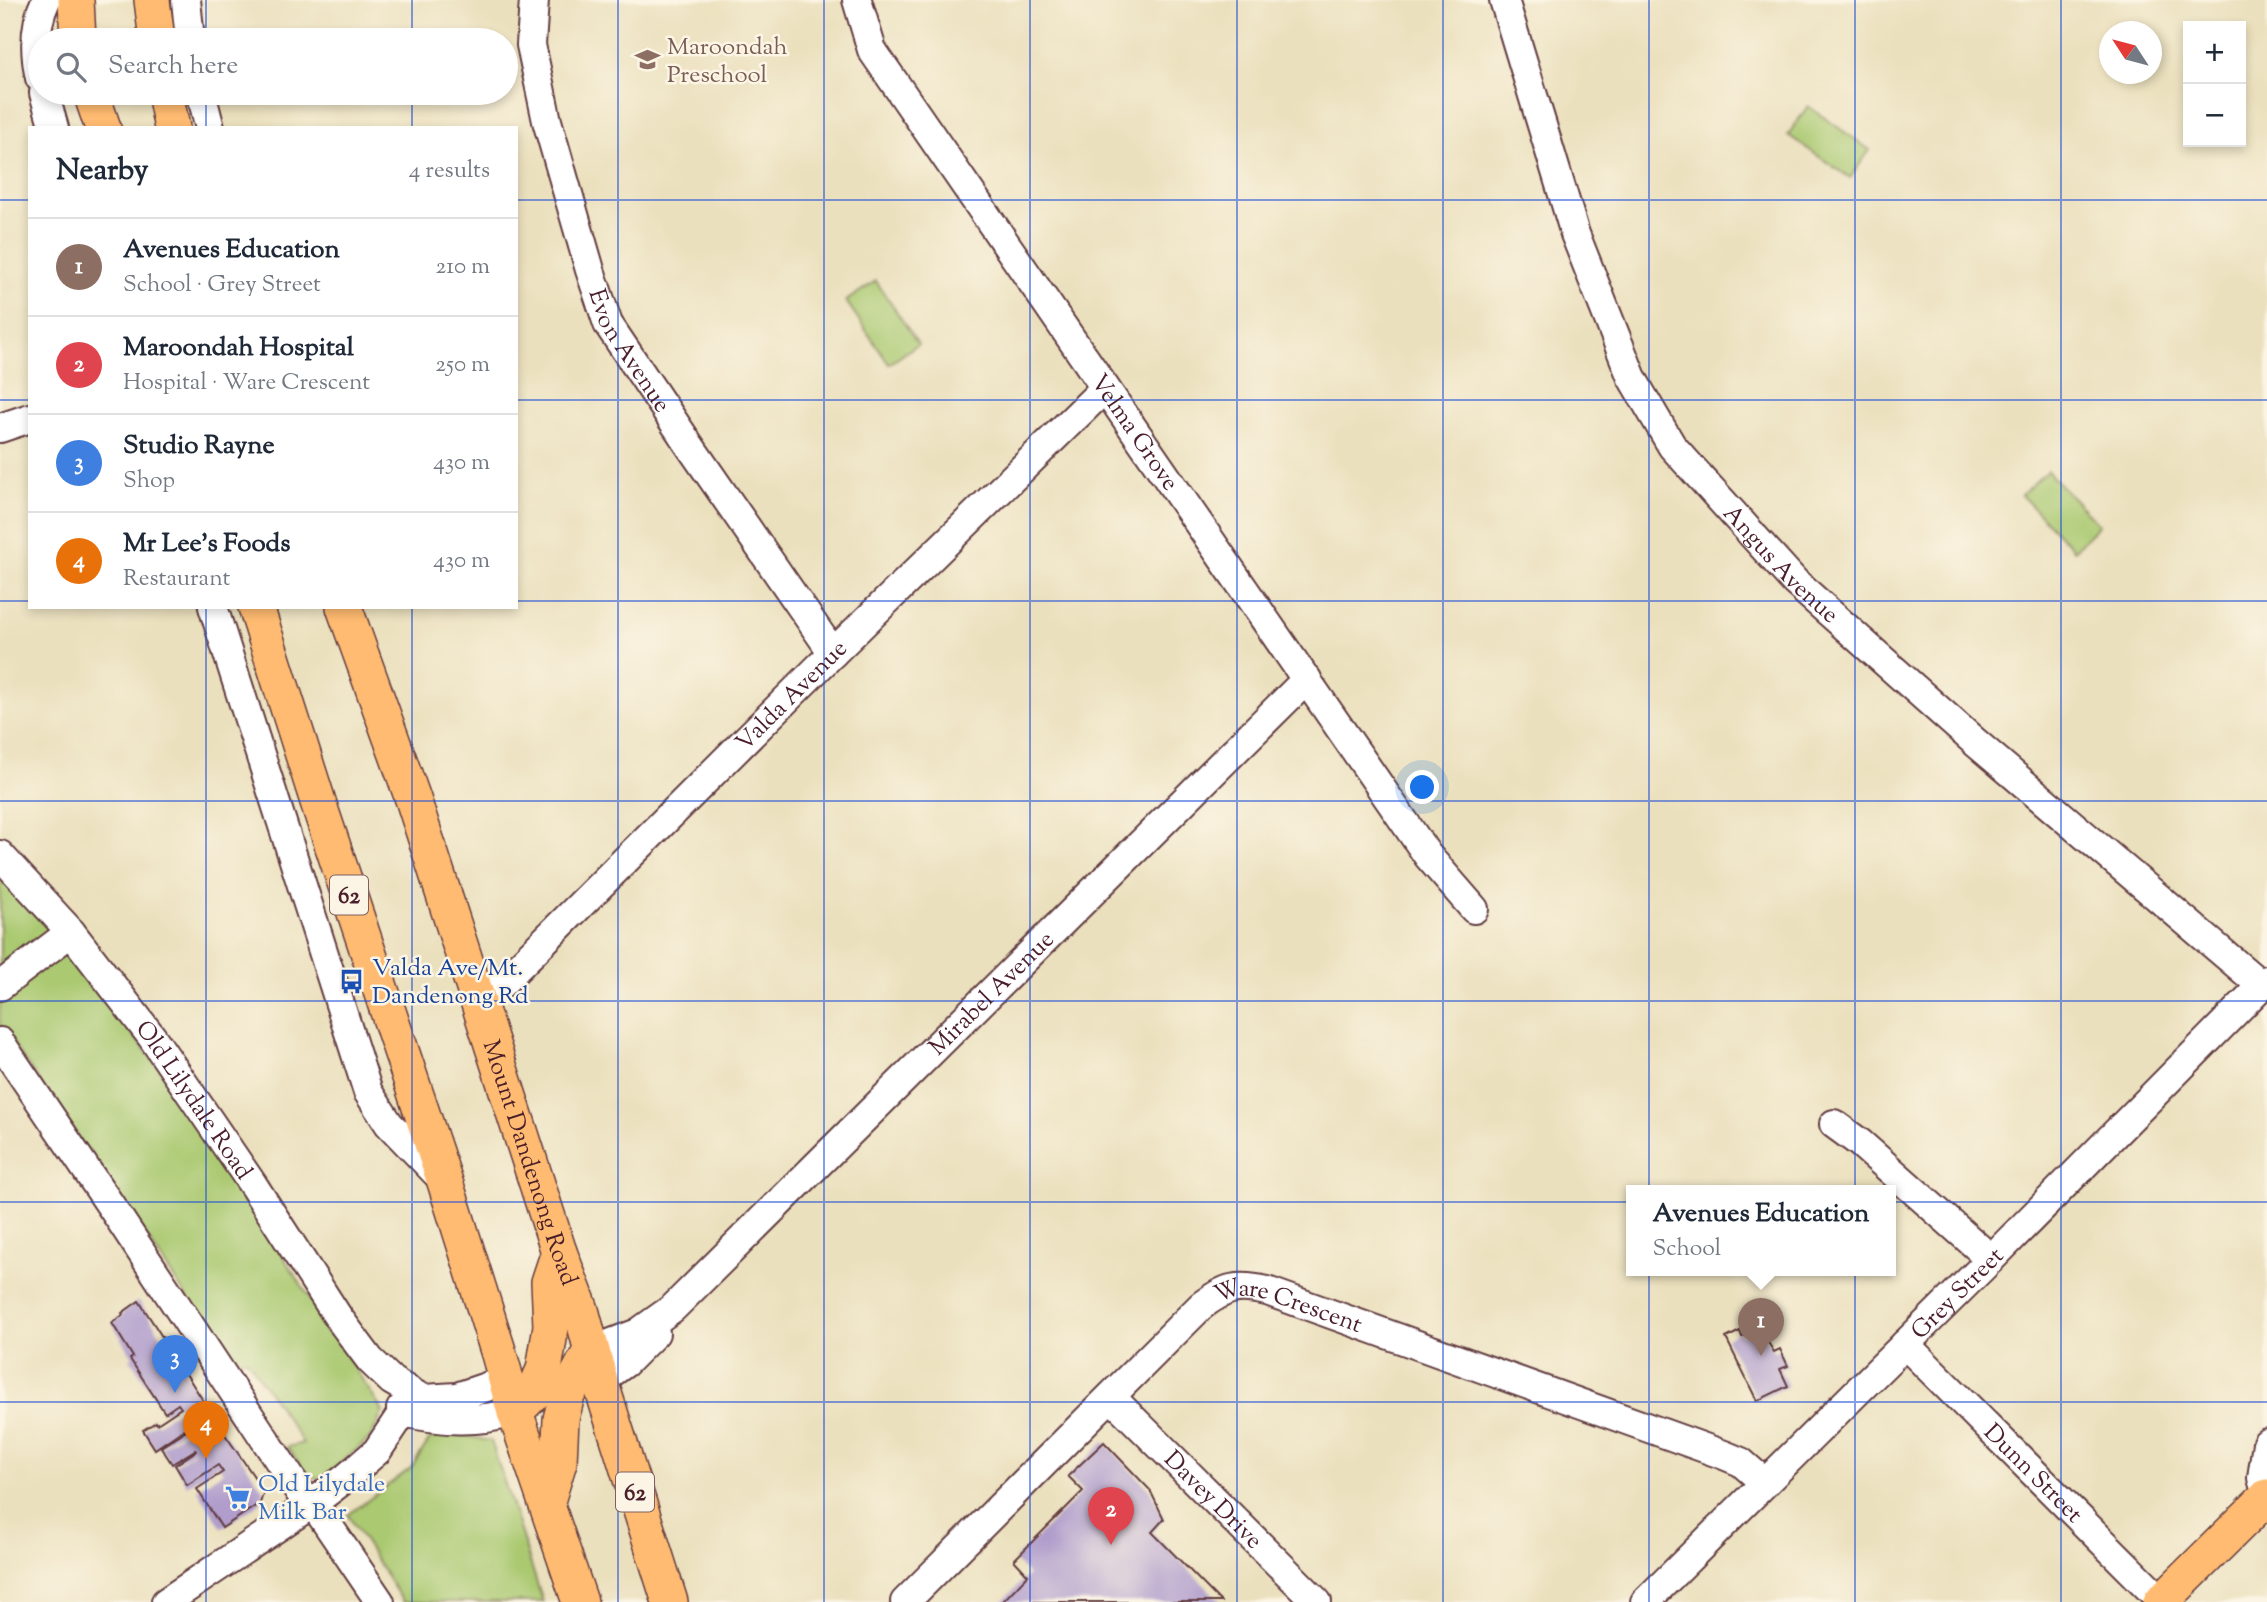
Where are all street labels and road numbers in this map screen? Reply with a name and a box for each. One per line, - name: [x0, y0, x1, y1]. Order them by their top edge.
- street label: Evon Avenue: [579, 285, 678, 420]
- street label: Velma Grove: [1081, 368, 1186, 498]
- street label: Angus Avenue: [1714, 498, 1845, 632]
- street label: Valda Avenue: [729, 633, 856, 760]
- road number: 62: [330, 876, 368, 914]
- street label: Mirabel Avenue: [922, 924, 1063, 1064]
- street label: Old Lilydale Road: [126, 1014, 260, 1188]
- street label: Mount Dandenong Road: [473, 1036, 585, 1291]
- street label: Grey Street: [1904, 1241, 2012, 1348]
- street label: Ware Crescent: [1209, 1271, 1367, 1343]
- street label: Dunn Street: [1975, 1417, 2090, 1532]
- street label: Davey Drive: [1155, 1444, 1269, 1558]
- road number: 62: [616, 1472, 654, 1512]

